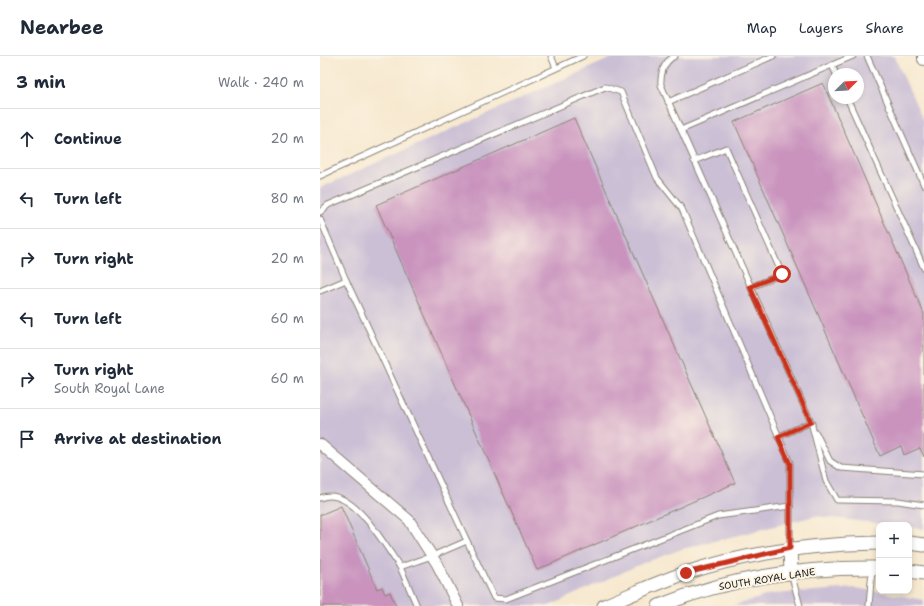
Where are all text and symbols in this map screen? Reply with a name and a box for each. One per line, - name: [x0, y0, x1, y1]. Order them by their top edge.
- text: Nearbee: [20, 15, 104, 40]
- text: Map: [747, 19, 777, 37]
- text: Layers: [799, 19, 843, 37]
- text: Share: [865, 19, 904, 37]
- north arrow: [828, 68, 864, 104]
- text: 3 min: [16, 71, 66, 93]
- text: Walk · 240 m: [218, 74, 304, 91]
- icon: ahead: [16, 128, 38, 150]
- text: Continue: [54, 129, 122, 149]
- text: 20 m: [271, 130, 304, 147]
- icon: left: [16, 188, 38, 210]
- text: Turn left: [54, 189, 122, 209]
- text: 80 m: [270, 190, 304, 207]
- icon: right: [16, 248, 38, 270]
- text: Turn right: [54, 249, 134, 269]
- text: 20 m: [271, 250, 304, 267]
- route start: [773, 265, 791, 283]
- icon: left: [16, 308, 38, 330]
- text: Turn left: [54, 309, 122, 329]
- text: 60 m: [271, 310, 304, 327]
- text: Turn right: [54, 360, 134, 380]
- icon: right: [16, 368, 38, 390]
- text: 60 m: [271, 370, 304, 387]
- text: South Royal Lane: [54, 380, 165, 397]
- icon: arrive: [16, 428, 38, 450]
- text: Arrive at destination: [54, 429, 222, 449]
- map controls: [876, 522, 912, 594]
- button: +: [876, 522, 912, 558]
- button: −: [876, 558, 912, 594]
- route end: [677, 564, 695, 582]
- street label: SOUTH ROYAL LANE: [718, 565, 816, 593]

